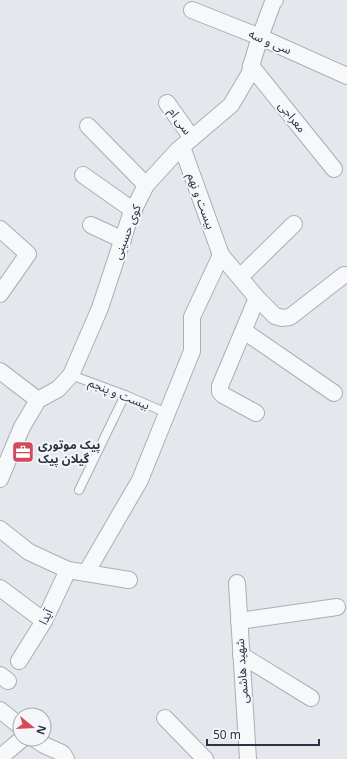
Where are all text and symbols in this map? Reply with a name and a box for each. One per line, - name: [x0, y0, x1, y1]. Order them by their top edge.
- street label: سی و سه: [246, 25, 294, 58]
- street label: معراجی: [275, 97, 310, 136]
- street label: سی ام: [164, 104, 196, 138]
- street label: بیست و نهم: [183, 170, 219, 232]
- street label: کوی حسینی: [108, 201, 145, 262]
- street label: بیست و پنجم: [86, 374, 152, 414]
- place label: پیک موتوری گیلان پیک: [38, 436, 100, 468]
- office icon: پیک موتوری گیلان پیک: [10, 439, 36, 465]
- street label: آیدا: [34, 606, 57, 628]
- street label: شهید هاشمی: [231, 638, 252, 704]
- north arrow: [12, 707, 52, 747]
- scale bar: [207, 721, 319, 747]
- text: N: [33, 724, 51, 737]
- text: 50 m: [213, 726, 241, 743]

